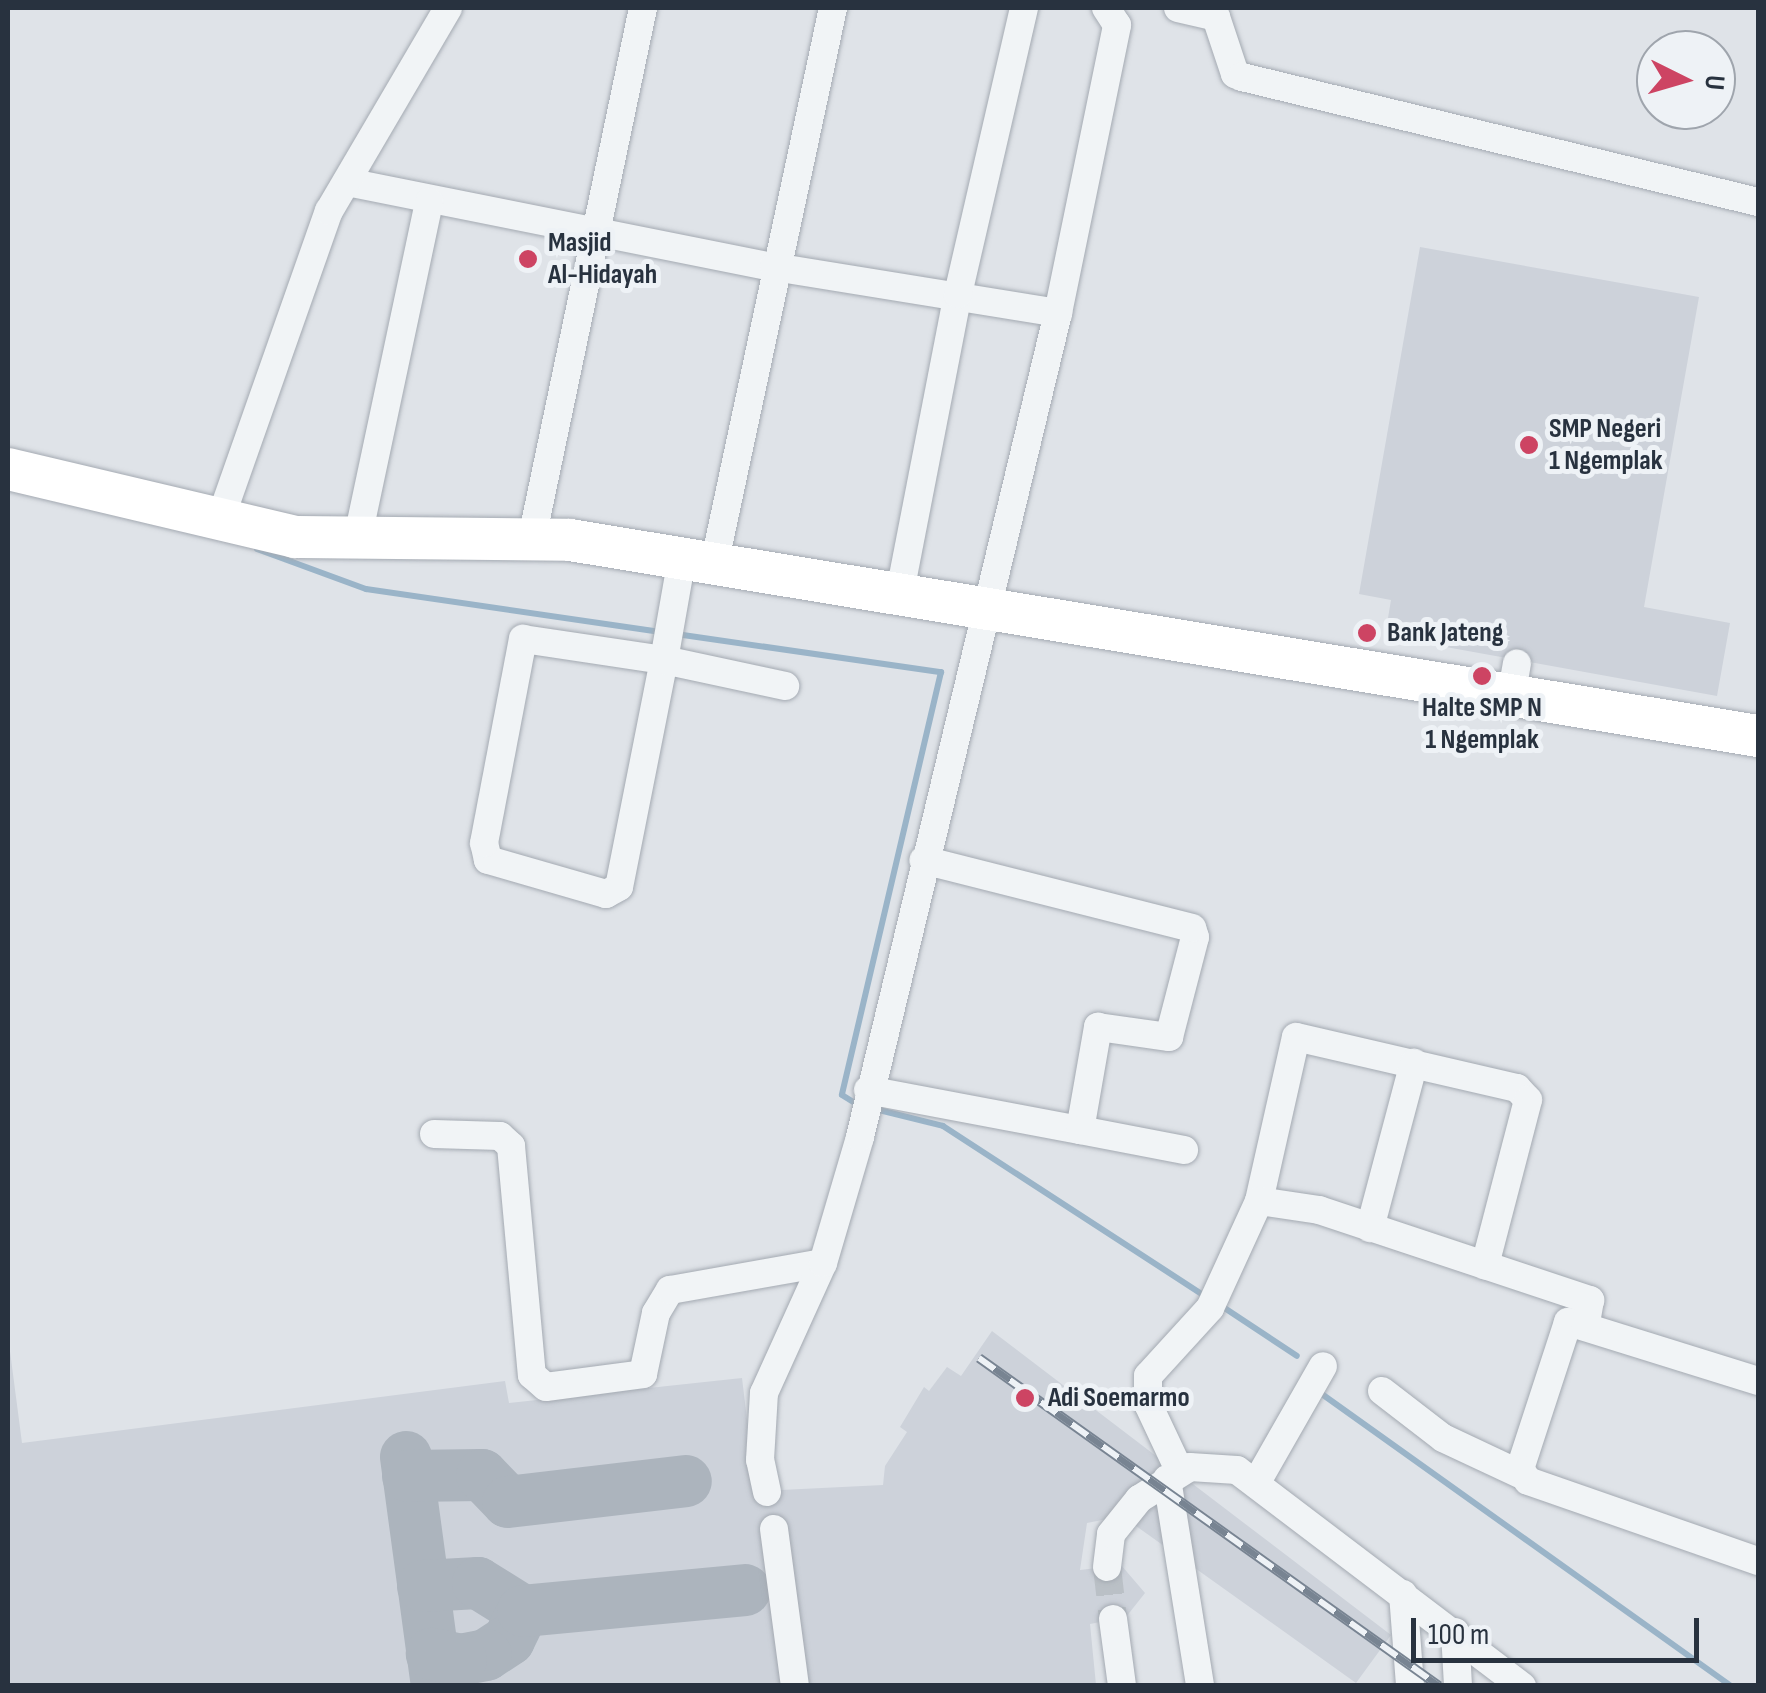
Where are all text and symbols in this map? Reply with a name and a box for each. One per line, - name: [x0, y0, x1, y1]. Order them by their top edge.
- north arrow: [1636, 30, 1736, 130]
- text: U: [1697, 74, 1731, 91]
- place label: Masjid Al-Hidayah: [548, 226, 657, 292]
- marker: Masjid Al-Hidayah: [517, 248, 539, 270]
- place label: SMP Negeri 1 Ngemplak: [1549, 412, 1663, 478]
- marker: SMP Negeri 1 Ngemplak: [1518, 434, 1540, 456]
- place label: Bank Jateng: [1387, 616, 1504, 650]
- marker: Bank Jateng: [1356, 622, 1378, 644]
- marker: Halte SMP N 1 Ngemplak: [1471, 665, 1493, 687]
- place label: Halte SMP N 1 Ngemplak: [1422, 691, 1542, 757]
- place label: Adi Soemarmo: [1048, 1381, 1190, 1415]
- marker: Adi Soemarmo: [1012, 1385, 1038, 1411]
- scale bar: [1416, 1598, 1704, 1660]
- text: 100 m: [1428, 1617, 1489, 1653]

